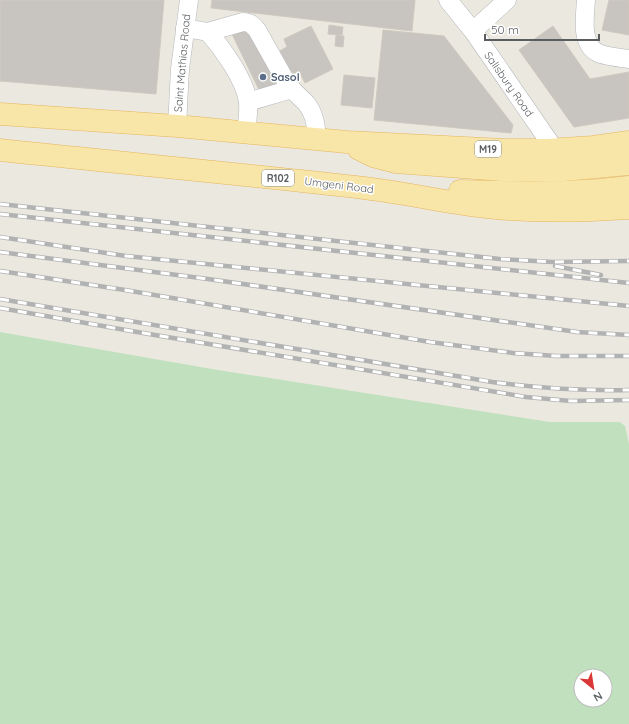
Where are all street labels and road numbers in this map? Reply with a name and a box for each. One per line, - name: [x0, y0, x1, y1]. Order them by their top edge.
- street label: Saint Mathias Road: [171, 13, 193, 113]
- street label: Salisbury Road: [481, 49, 537, 119]
- road number: M19: [475, 141, 501, 157]
- road number: R102: [262, 170, 294, 186]
- street label: Umgeni Road: [304, 174, 374, 196]

